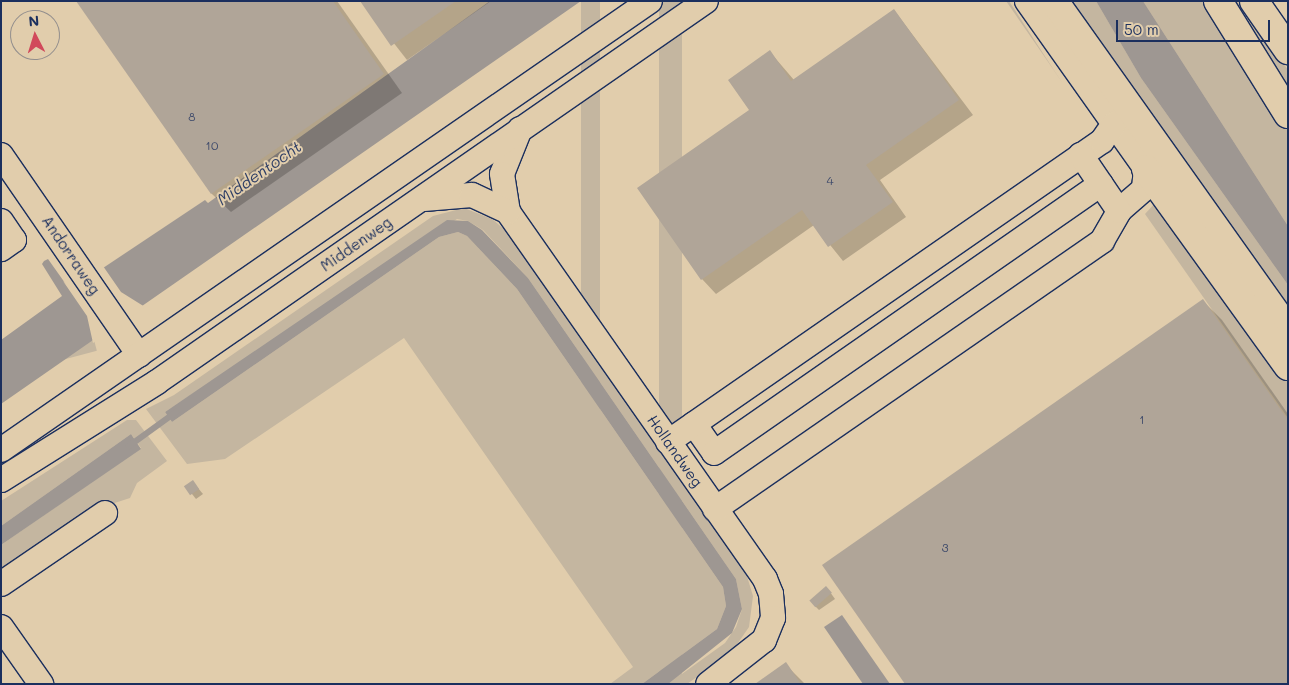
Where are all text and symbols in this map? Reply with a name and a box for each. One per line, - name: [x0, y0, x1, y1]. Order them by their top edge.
- north arrow: [10, 10, 60, 60]
- scale bar: [1119, 10, 1273, 42]
- text: N: [28, 11, 40, 30]
- text: 50 m: [1124, 19, 1159, 39]
- house number: 8: [188, 110, 196, 124]
- water label: Middentocht: [213, 137, 305, 209]
- house number: 10: [206, 139, 218, 153]
- house number: 4: [826, 174, 834, 188]
- street label: Andorraweg: [38, 212, 104, 298]
- street label: Middenweg: [317, 213, 395, 275]
- street label: Hollandweg: [644, 411, 706, 491]
- house number: 1: [1139, 413, 1145, 427]
- house number: 3: [941, 541, 949, 555]

